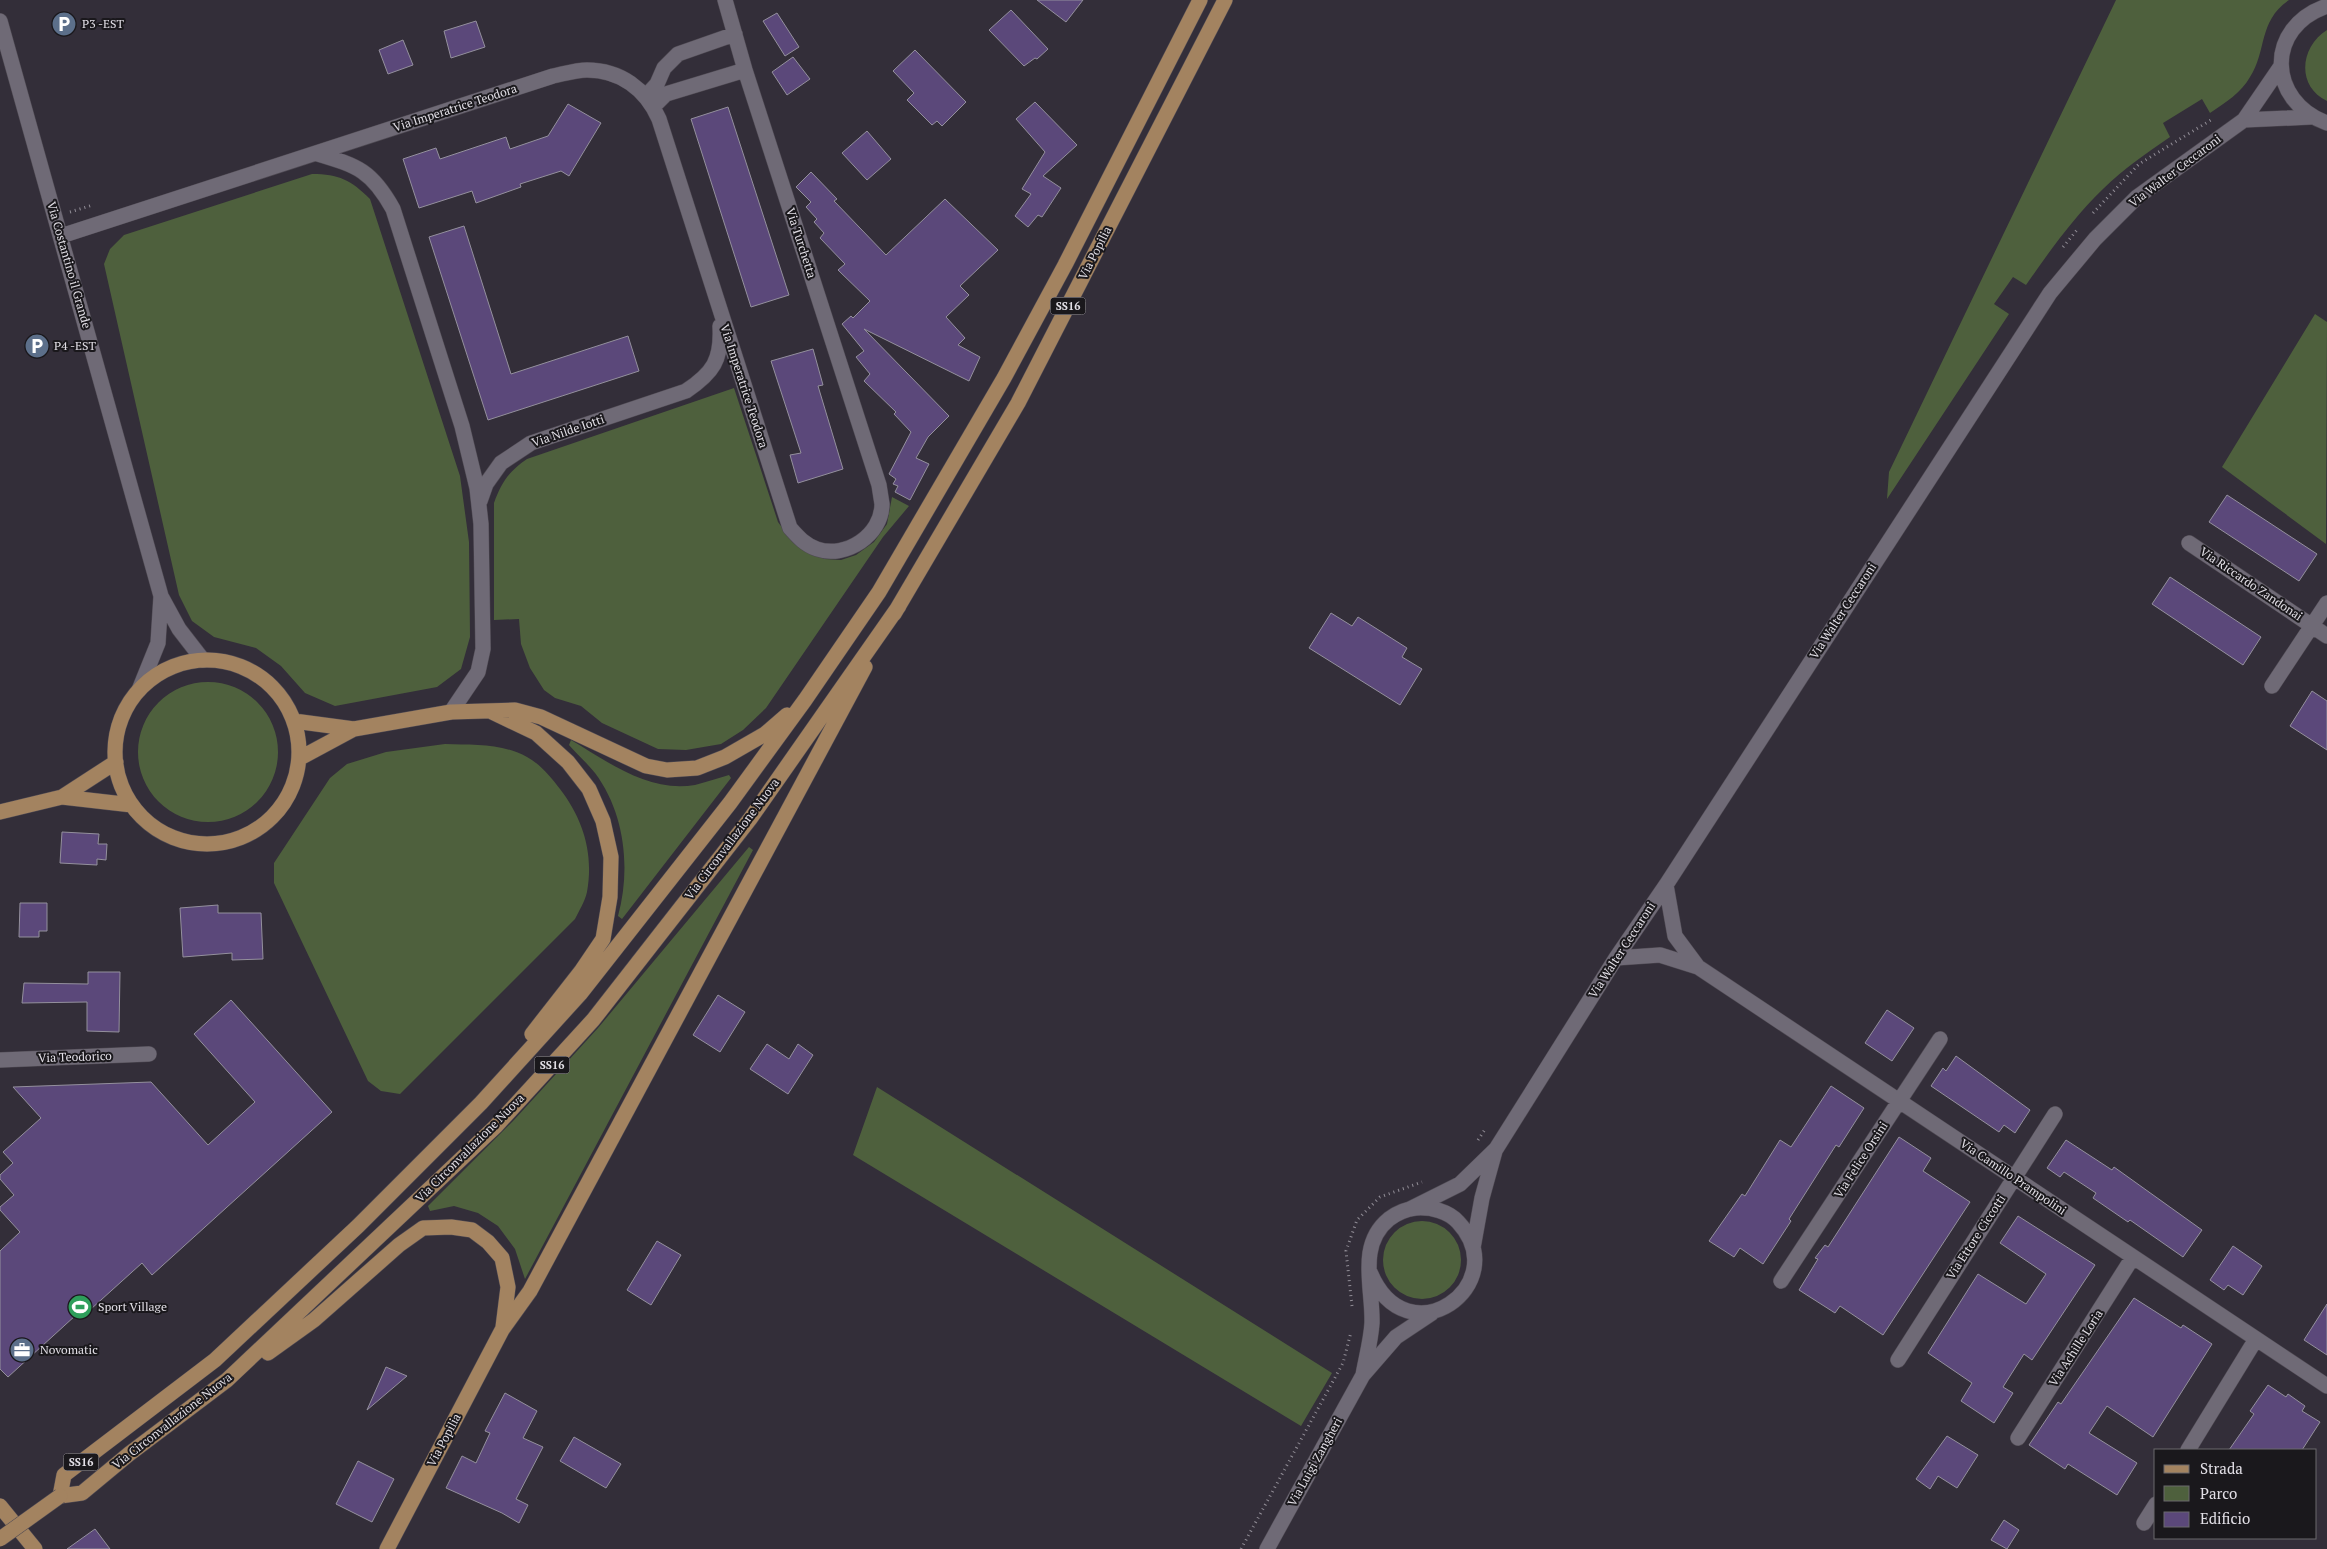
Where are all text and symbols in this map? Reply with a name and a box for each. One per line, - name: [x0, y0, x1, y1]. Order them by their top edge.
- parking icon: P3 -EST: [51, 11, 77, 37]
- place label: P3 -EST: [82, 16, 125, 31]
- street label: Via Imperatrice Teodora: [391, 80, 519, 135]
- street label: Via Walter Ceccaroni: [2126, 131, 2224, 210]
- street label: Via Costantino il Grande: [44, 200, 95, 330]
- street label: Via Turchetta: [783, 206, 820, 280]
- street label: Via Popilia: [1075, 224, 1114, 282]
- road number: SS16: [1050, 298, 1086, 314]
- street label: Via Imperatrice Teodora: [717, 322, 772, 450]
- parking icon: P4 -EST: [24, 333, 50, 359]
- place label: P4 -EST: [54, 338, 97, 353]
- street label: Via Nilde Iotti: [530, 411, 606, 450]
- street label: Via Riccardo Zandonai: [2197, 544, 2306, 624]
- street label: Via Walter Ceccaroni: [1806, 560, 1879, 662]
- street label: Via Circonvallazione Nuova: [681, 775, 782, 902]
- street label: Via Walter Ceccaroni: [1585, 899, 1658, 1001]
- street label: Via Teodorico: [38, 1048, 112, 1065]
- road number: SS16: [534, 1056, 570, 1074]
- street label: Via Circonvallazione Nuova: [412, 1090, 527, 1205]
- street label: Via Felice Orsini: [1830, 1118, 1891, 1201]
- street label: Via Camillo Prampolini: [1957, 1135, 2070, 1218]
- street label: Via Ettore Ciccotti: [1943, 1191, 2009, 1282]
- sports icon: Sport Village: [67, 1294, 93, 1320]
- place label: Sport Village: [98, 1299, 167, 1314]
- street label: Via Achille Loria: [2045, 1307, 2106, 1389]
- office icon: Novomatic: [9, 1337, 35, 1363]
- place label: Novomatic: [40, 1342, 98, 1357]
- street label: Via Circonvallazione Nuova: [109, 1369, 235, 1472]
- street label: Via Popilia: [423, 1411, 464, 1469]
- street label: Via Luigi Zangheri: [1284, 1415, 1345, 1509]
- legend: [2154, 1449, 2317, 1539]
- road number: SS16: [64, 1454, 98, 1470]
- text: Strada: [2200, 1458, 2243, 1478]
- text: Parco: [2200, 1483, 2237, 1503]
- text: Edificio: [2200, 1508, 2250, 1528]

